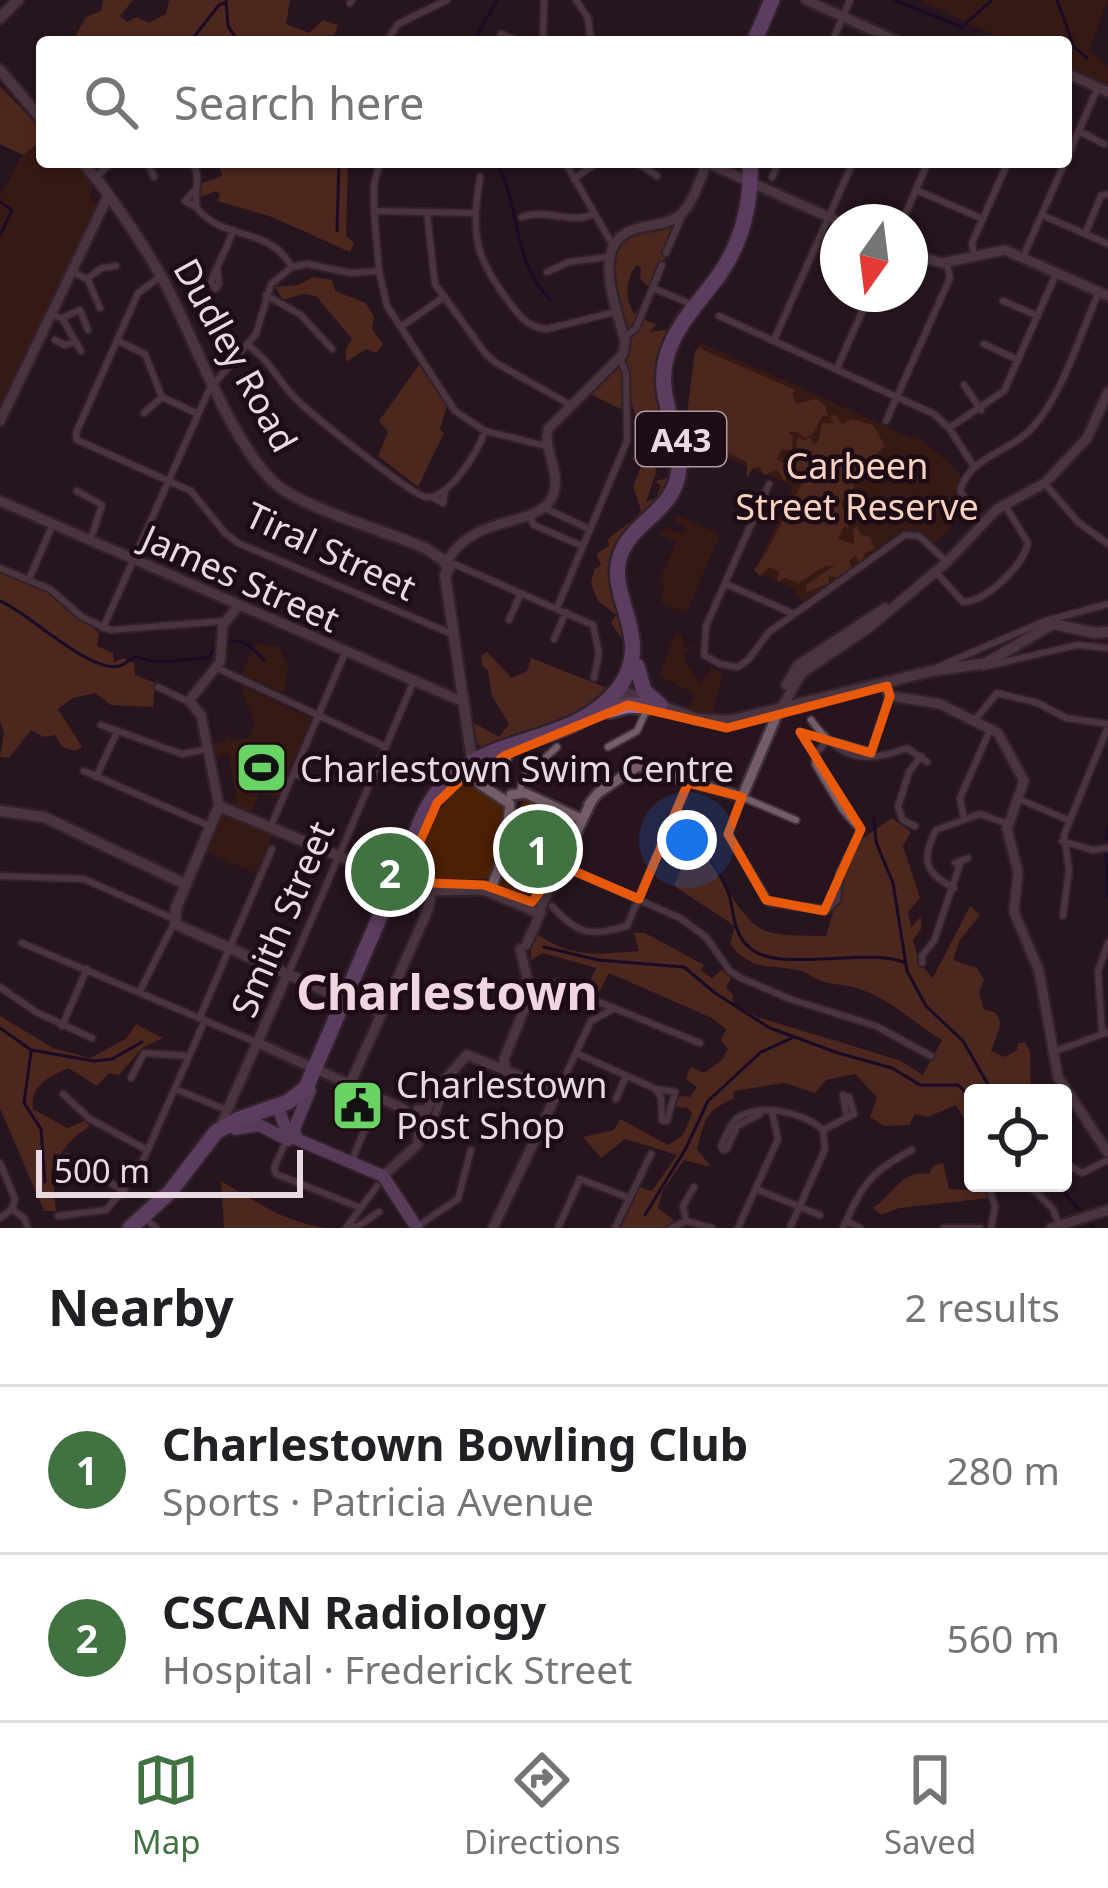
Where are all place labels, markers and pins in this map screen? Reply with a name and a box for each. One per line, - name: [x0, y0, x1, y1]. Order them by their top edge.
- sports icon: Charlestown Swim Centre: [233, 740, 289, 796]
- place label: Charlestown Swim Centre: [300, 744, 734, 793]
- pin: 1: [499, 804, 577, 894]
- pin: 2: [351, 827, 429, 917]
- place label: Charlestown Post Shop: [396, 1060, 608, 1150]
- public building icon: Charlestown Post Shop: [329, 1077, 385, 1133]

